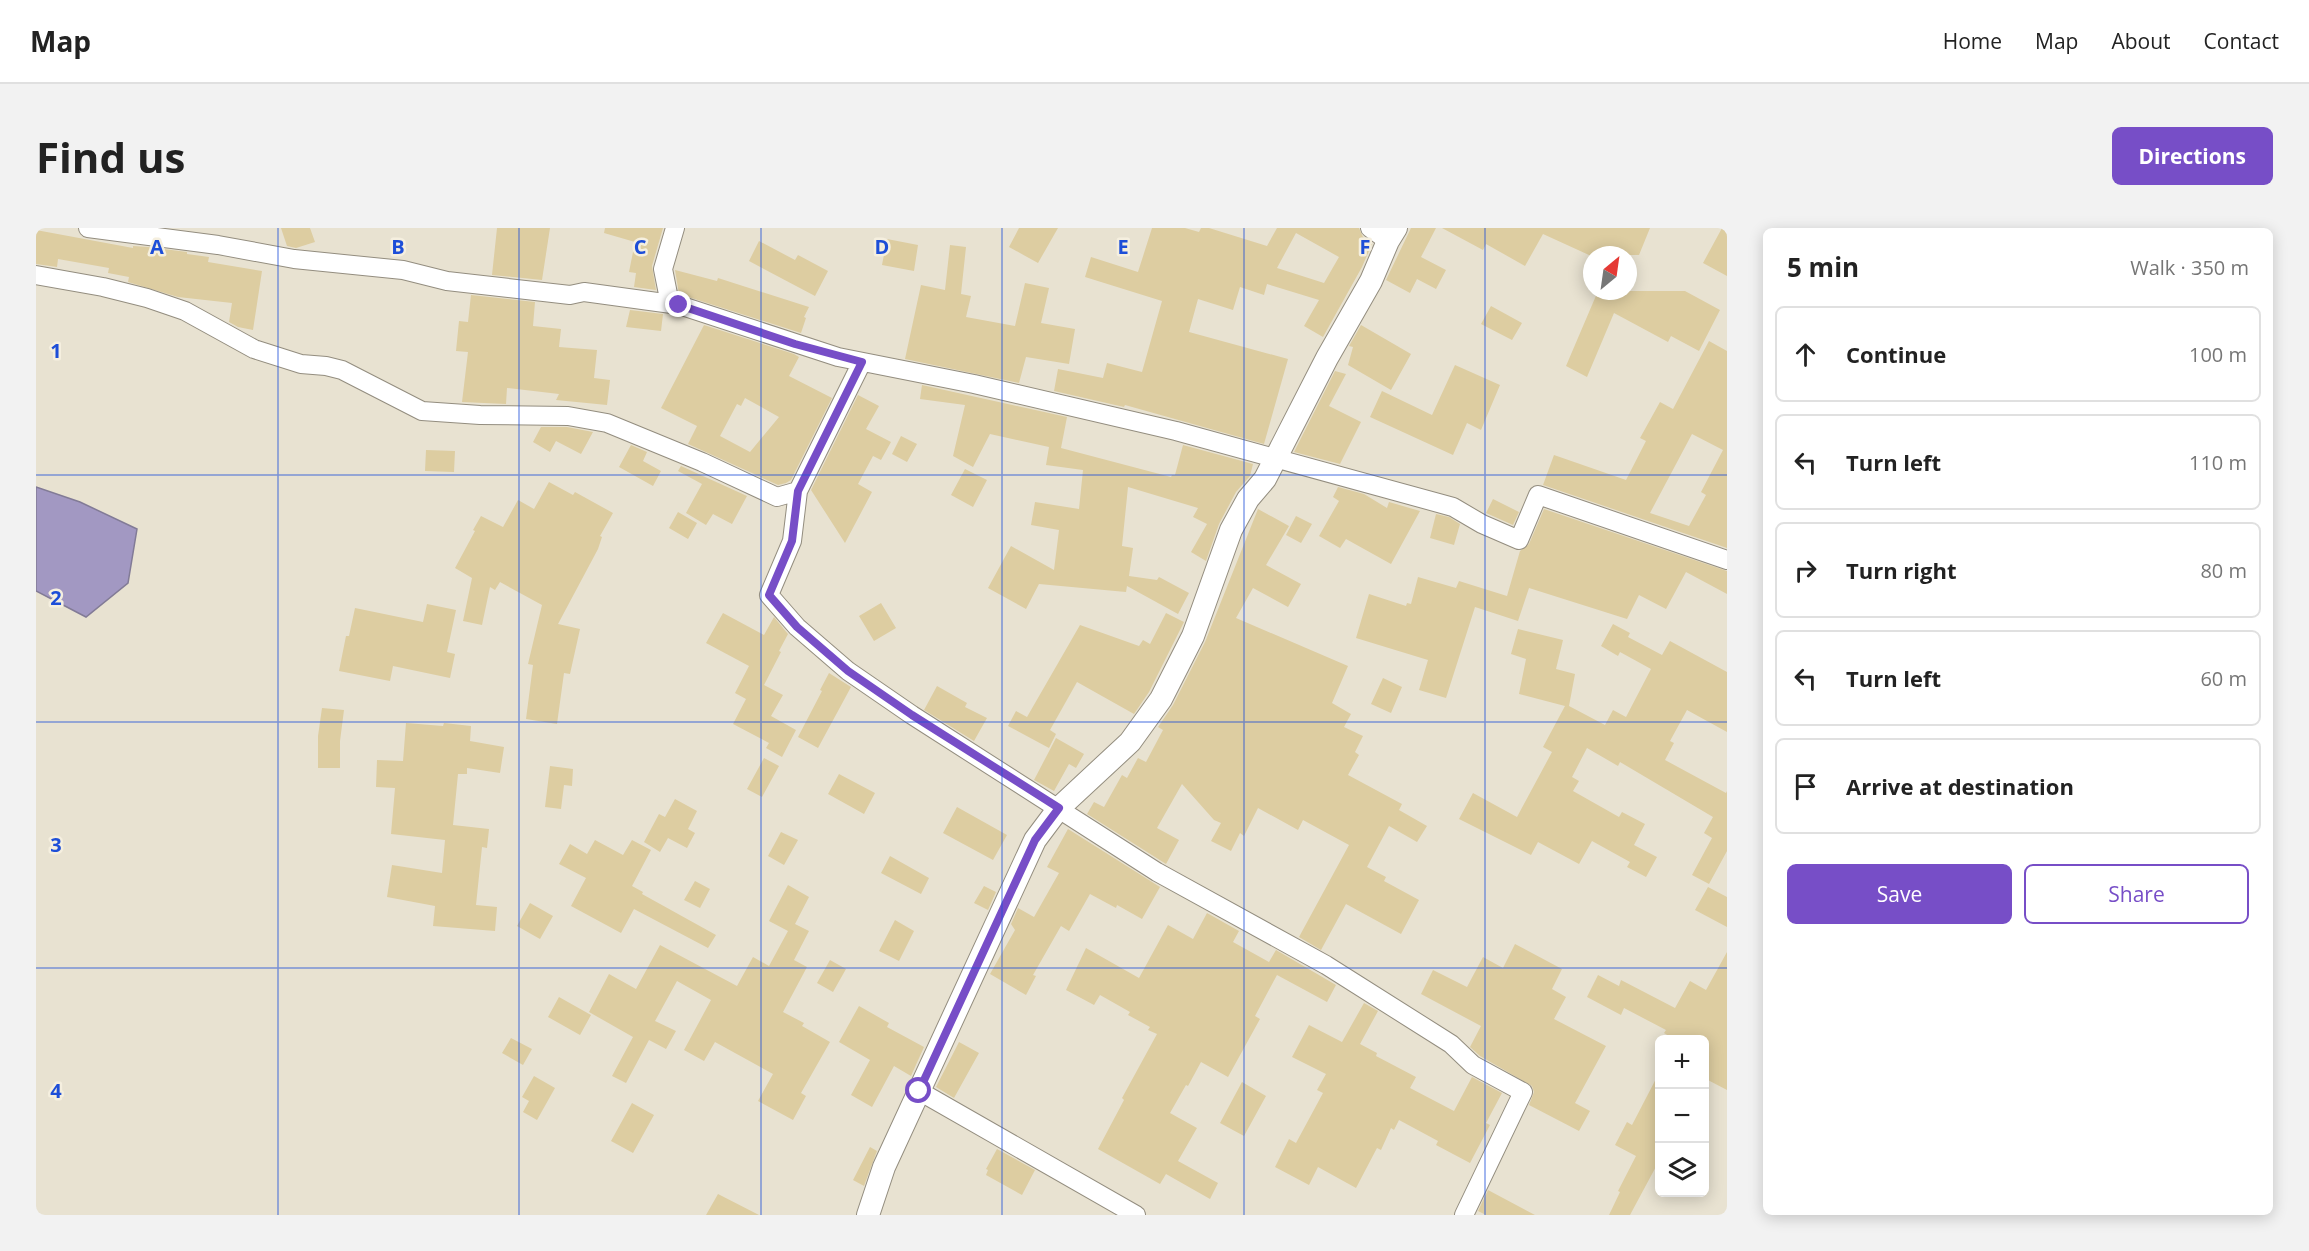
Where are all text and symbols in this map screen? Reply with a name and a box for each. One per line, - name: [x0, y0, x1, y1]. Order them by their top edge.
- text: Map: [30, 22, 91, 60]
- text: Home: [1943, 27, 2002, 55]
- text: Map: [2035, 27, 2078, 55]
- text: About: [2111, 27, 2171, 55]
- text: Contact: [2204, 27, 2279, 55]
- button: Directions: [2112, 127, 2273, 185]
- text: Find us: [36, 128, 185, 185]
- text: A: [150, 233, 164, 260]
- text: B: [391, 233, 405, 260]
- text: C: [634, 233, 647, 260]
- text: D: [875, 233, 889, 260]
- text: E: [1117, 233, 1129, 260]
- text: F: [1360, 233, 1370, 260]
- north arrow: [1583, 246, 1637, 300]
- text: 5 min: [1787, 249, 1859, 285]
- text: Walk · 350 m: [2130, 254, 2249, 281]
- route end: [665, 291, 691, 317]
- text: 1: [50, 337, 62, 364]
- icon: ahead: [1789, 338, 1822, 371]
- text: Continue: [1846, 339, 1946, 369]
- text: 100 m: [2189, 341, 2247, 368]
- icon: left: [1789, 446, 1822, 479]
- text: Turn left: [1846, 447, 1941, 477]
- text: 110 m: [2189, 449, 2247, 476]
- icon: right: [1789, 554, 1822, 587]
- text: Turn right: [1846, 555, 1957, 585]
- text: 80 m: [2200, 557, 2247, 584]
- text: 2: [50, 584, 62, 611]
- icon: left: [1789, 662, 1822, 695]
- text: Turn left: [1846, 663, 1941, 693]
- text: 60 m: [2200, 665, 2247, 692]
- icon: arrive: [1789, 770, 1822, 803]
- text: Arrive at destination: [1846, 771, 2074, 801]
- text: 3: [50, 831, 62, 858]
- button: Save: [1787, 864, 2012, 924]
- button: Share: [2024, 864, 2249, 924]
- map controls: [1655, 1035, 1709, 1197]
- button: +: [1655, 1035, 1709, 1089]
- text: 4: [50, 1077, 62, 1104]
- route start: [905, 1077, 931, 1103]
- button: −: [1655, 1089, 1709, 1143]
- button: layers: [1655, 1143, 1709, 1197]

